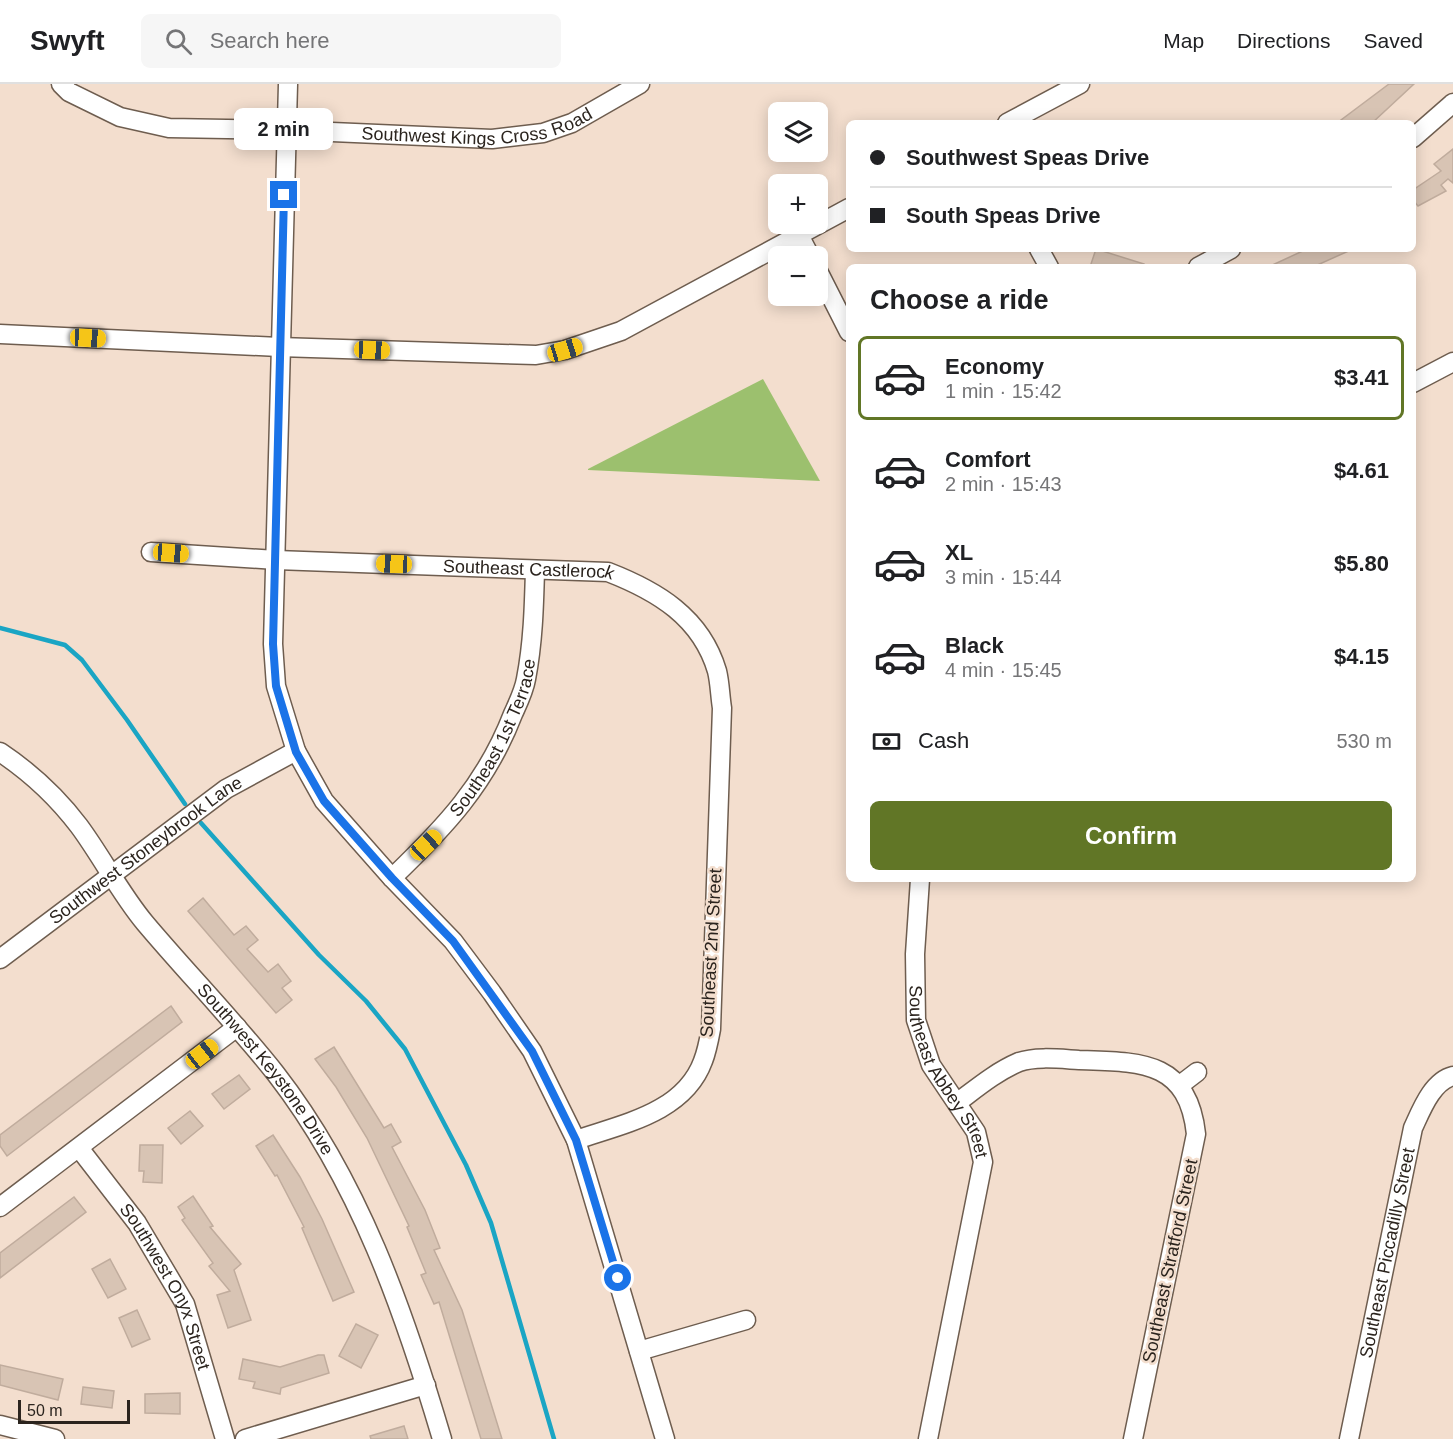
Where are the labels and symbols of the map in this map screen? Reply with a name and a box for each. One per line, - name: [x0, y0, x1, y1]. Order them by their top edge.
- street label: Southwest Kings Cross Road: [361, 104, 596, 149]
- callout: 2 min: [234, 108, 334, 150]
- route end: [270, 181, 297, 208]
- car: [70, 328, 106, 348]
- car: [545, 336, 585, 364]
- car: [354, 340, 390, 360]
- car: [152, 543, 190, 563]
- car: [376, 554, 412, 574]
- street label: Southeast Castlerock: [443, 556, 618, 584]
- street label: Southeast 1st Terrace: [446, 657, 539, 820]
- street label: Southwest Stoneybrook Lane: [45, 772, 246, 928]
- car: [407, 826, 445, 864]
- street label: Southeast 2nd Street: [697, 868, 725, 1038]
- street label: Southwest Keystone Drive: [193, 980, 338, 1159]
- street label: Southeast Abbey Street: [905, 985, 992, 1160]
- car: [182, 1036, 222, 1072]
- street label: Southeast Piccadilly Street: [1356, 1146, 1419, 1360]
- street label: Southeast Stratford Street: [1139, 1157, 1201, 1365]
- street label: Southwest Onyx Street: [116, 1200, 214, 1372]
- route start: [604, 1264, 631, 1291]
- scale bar: [18, 1397, 130, 1424]

